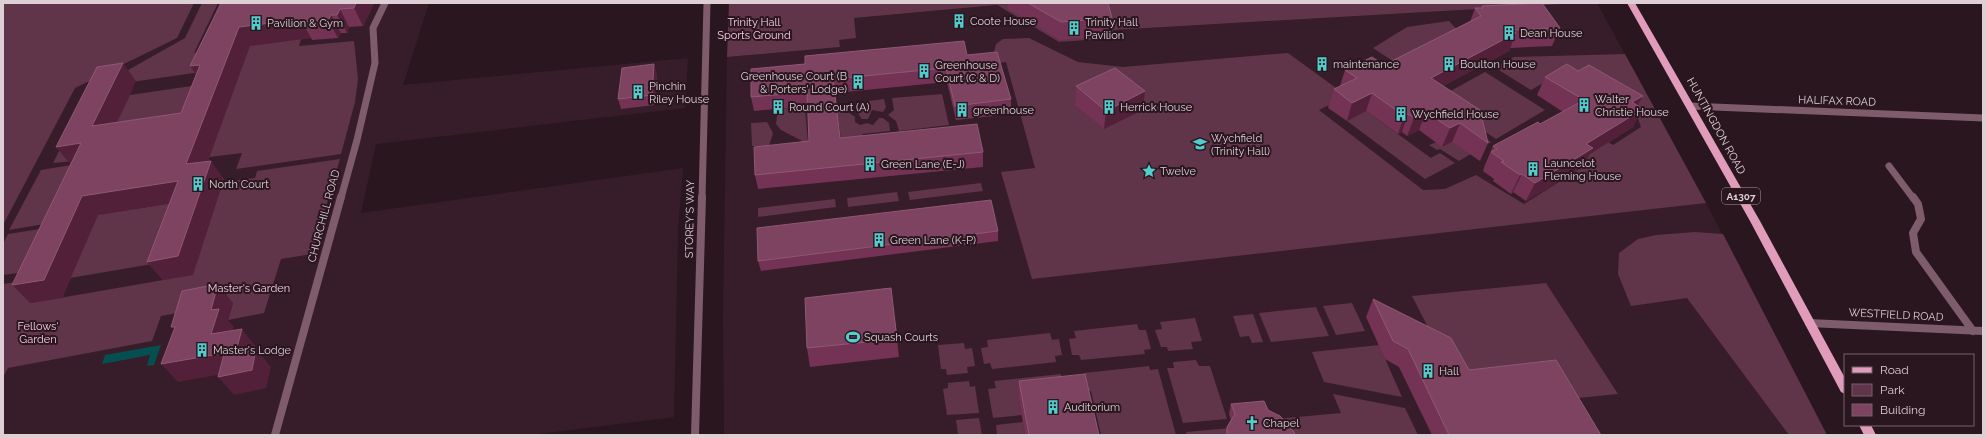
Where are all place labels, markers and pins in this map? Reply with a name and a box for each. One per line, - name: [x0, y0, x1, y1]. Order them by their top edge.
- building icon: Coote House: [951, 13, 967, 29]
- building icon: Pavilion & Gym: [248, 15, 264, 31]
- place label: Coote House: [970, 15, 1037, 28]
- place label: Trinity Hall Pavilion: [1085, 16, 1138, 42]
- place label: Pavilion & Gym: [267, 17, 343, 30]
- building icon: Trinity Hall Pavilion: [1066, 20, 1082, 36]
- building icon: Dean House: [1501, 25, 1517, 41]
- place label: Dean House: [1520, 27, 1583, 40]
- building icon: maintenance: [1314, 56, 1330, 72]
- building icon: Boulton House: [1441, 56, 1457, 72]
- place label: maintenance: [1333, 58, 1400, 71]
- place label: Boulton House: [1460, 58, 1536, 71]
- place label: Greenhouse Court (C & D): [935, 59, 1000, 85]
- building icon: Greenhouse Court (C & D): [916, 63, 932, 79]
- place label: Greenhouse Court (B & Porters' Lodge): [741, 70, 847, 96]
- building icon: Greenhouse Court (B & Porters' Lodge): [850, 74, 866, 90]
- place label: Pinchin Riley House: [649, 80, 710, 106]
- building icon: Pinchin Riley House: [630, 84, 646, 100]
- place label: Walter Christie House: [1595, 93, 1669, 119]
- building icon: Walter Christie House: [1576, 97, 1592, 113]
- building icon: Round Court (A): [770, 99, 786, 115]
- building icon: Herrick House: [1101, 99, 1117, 115]
- place label: Round Court (A): [789, 101, 870, 114]
- place label: Herrick House: [1120, 101, 1193, 114]
- building icon: greenhouse: [954, 102, 970, 118]
- place label: greenhouse: [973, 104, 1035, 117]
- building icon: Wychfield House: [1393, 106, 1409, 122]
- place label: Wychfield House: [1412, 108, 1500, 121]
- place label: Wychfield (Trinity Hall): [1211, 132, 1270, 158]
- school or university icon: Wychfield (Trinity Hall): [1192, 136, 1208, 152]
- building icon: Green Lane (E-J): [862, 156, 878, 172]
- place label: Launcelot Fleming House: [1544, 157, 1622, 183]
- place label: Green Lane (E-J): [881, 158, 965, 171]
- building icon: Launcelot Fleming House: [1525, 161, 1541, 177]
- place icon: Twelve: [1141, 163, 1157, 179]
- place label: Twelve: [1160, 165, 1196, 178]
- building icon: North Court: [190, 176, 206, 192]
- place label: North Court: [209, 178, 269, 191]
- building icon: Green Lane (K-P): [871, 232, 887, 248]
- place label: Green Lane (K-P): [890, 234, 976, 247]
- sports icon: Squash Courts: [845, 329, 861, 345]
- place label: Squash Courts: [864, 331, 938, 344]
- building icon: Master's Lodge: [194, 342, 210, 358]
- place label: Master's Lodge: [213, 344, 291, 357]
- building icon: Hall: [1420, 363, 1436, 379]
- place label: Hall: [1439, 365, 1459, 378]
- building icon: Auditorium: [1045, 399, 1061, 415]
- place label: Auditorium: [1064, 401, 1120, 414]
- church icon: Chapel: [1244, 415, 1260, 431]
- place label: Chapel: [1263, 417, 1299, 430]

